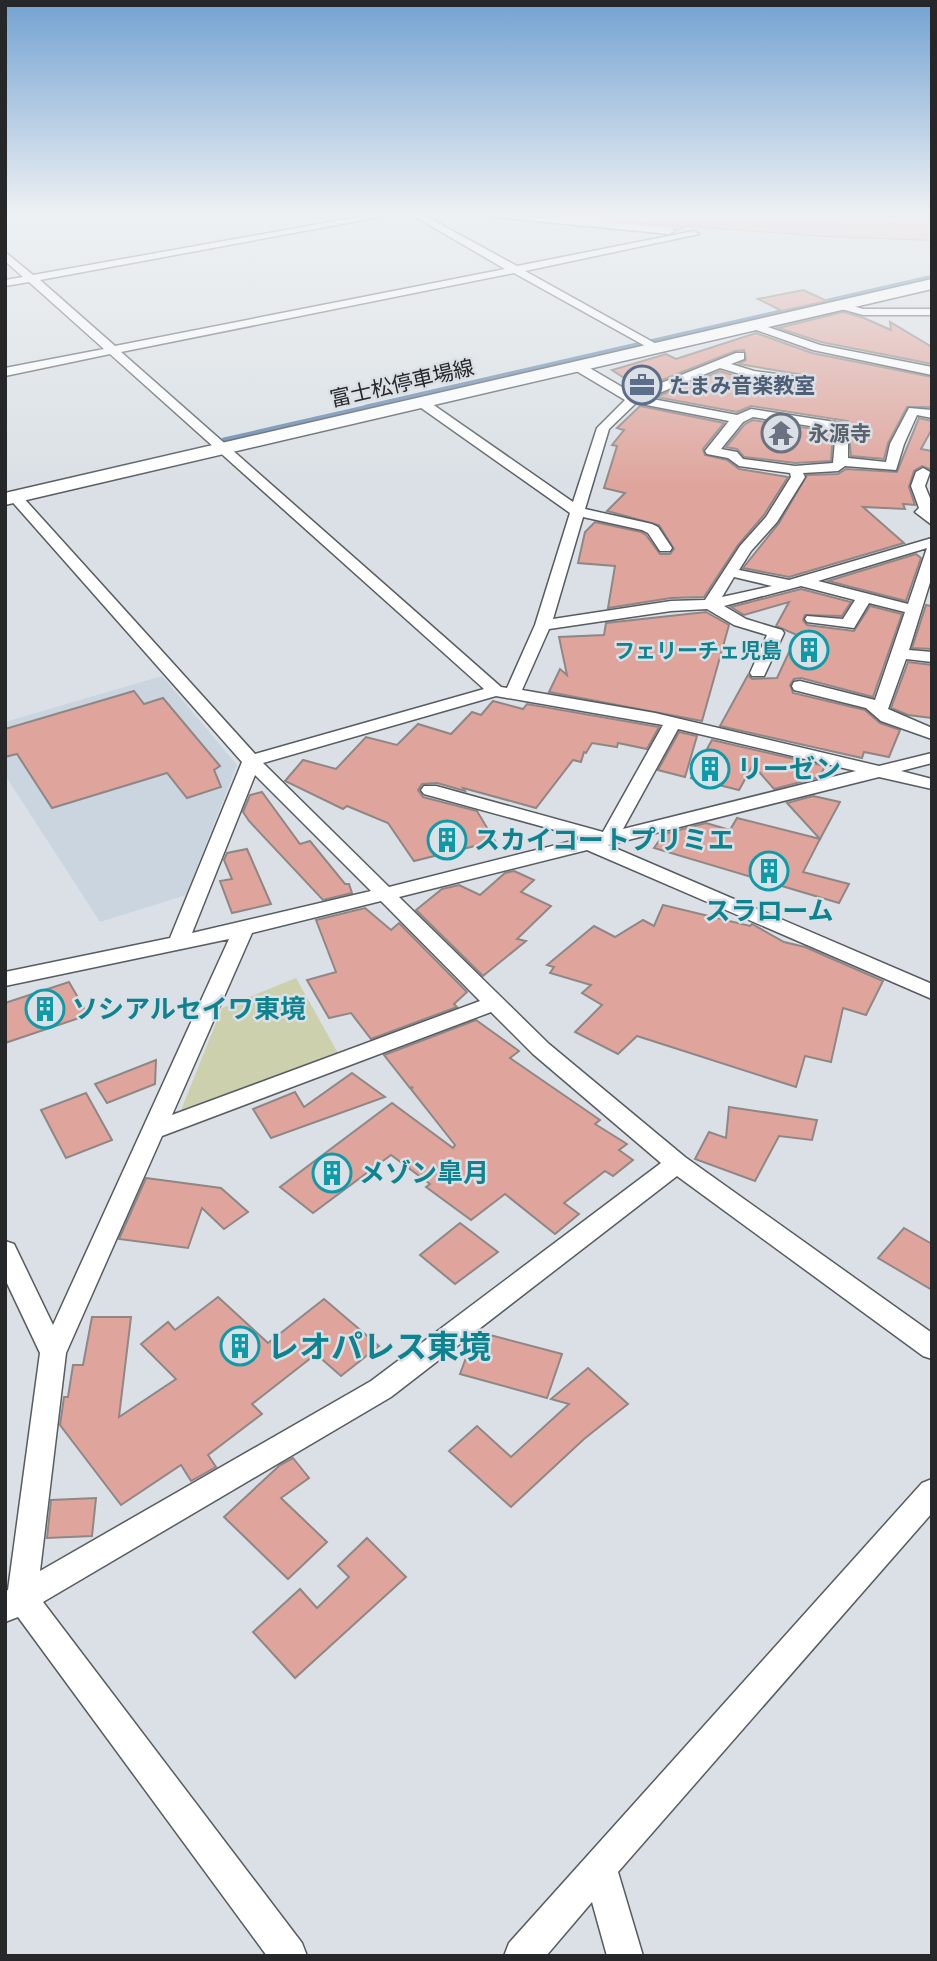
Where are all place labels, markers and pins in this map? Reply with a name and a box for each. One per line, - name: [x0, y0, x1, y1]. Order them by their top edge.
- office icon: たまみ音楽教室: [621, 364, 663, 406]
- place label: たまみ音楽教室: [669, 373, 815, 398]
- temple icon: 永源寺: [760, 412, 802, 454]
- place label: 永源寺: [808, 421, 871, 446]
- building icon: フェリーチェ児島: [788, 629, 830, 671]
- place label: フェリーチェ児島: [614, 638, 782, 663]
- building icon: リーゼン: [689, 748, 731, 790]
- place label: リーゼン: [737, 753, 841, 785]
- building icon: スカイコートプリミエ: [426, 819, 468, 861]
- place label: スカイコートプリミエ: [474, 824, 734, 856]
- building icon: スラローム: [748, 850, 790, 892]
- place label: スラローム: [704, 895, 834, 927]
- building icon: ソシアルセイワ東境: [24, 988, 66, 1030]
- place label: ソシアルセイワ東境: [72, 993, 306, 1025]
- building icon: メゾン皐月: [311, 1152, 353, 1194]
- place label: メゾン皐月: [359, 1157, 489, 1189]
- building icon: レオパレス東境: [219, 1325, 261, 1367]
- place label: レオパレス東境: [267, 1327, 491, 1366]

